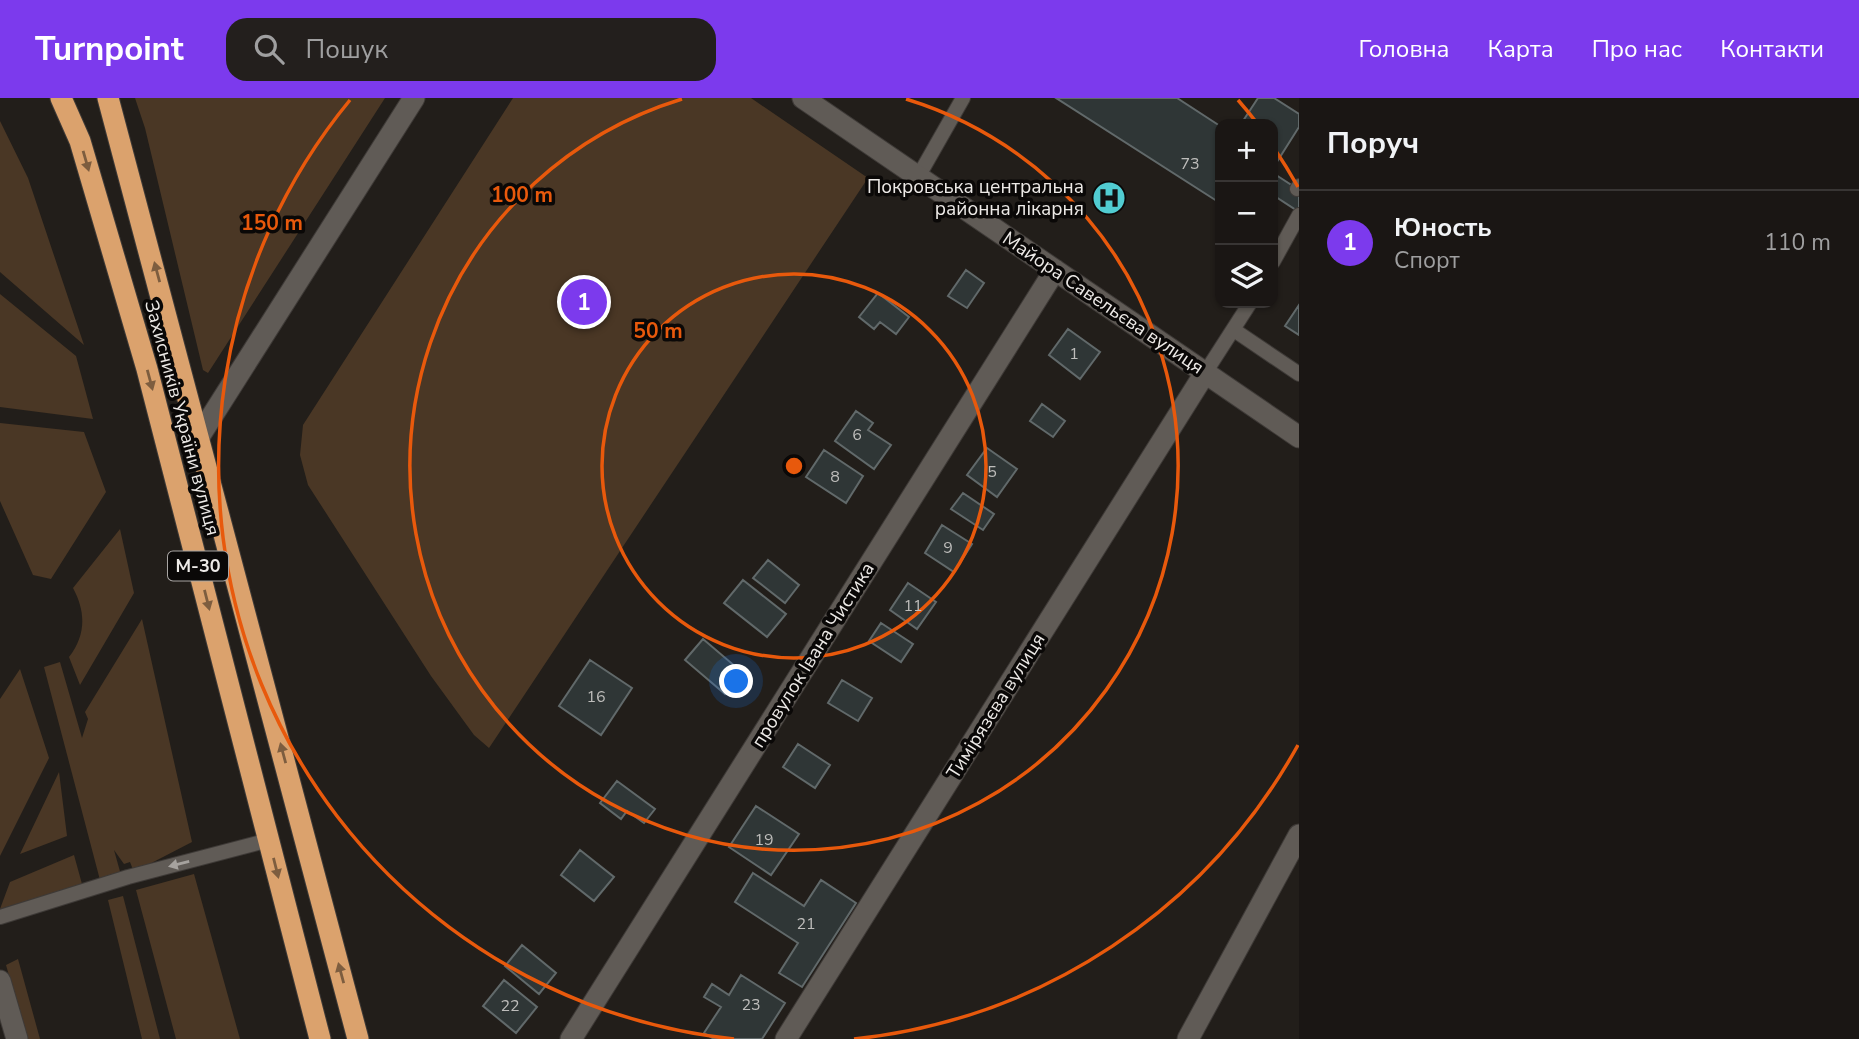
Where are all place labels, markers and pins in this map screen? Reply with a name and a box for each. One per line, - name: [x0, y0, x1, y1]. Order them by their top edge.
- place label: Покровська центральна районна лікарня: [867, 174, 1084, 222]
- hospital icon: Покровська центральна районна лікарня: [1090, 179, 1128, 217]
- pin: 1: [561, 276, 607, 328]
- centre of rings: [782, 454, 806, 478]

